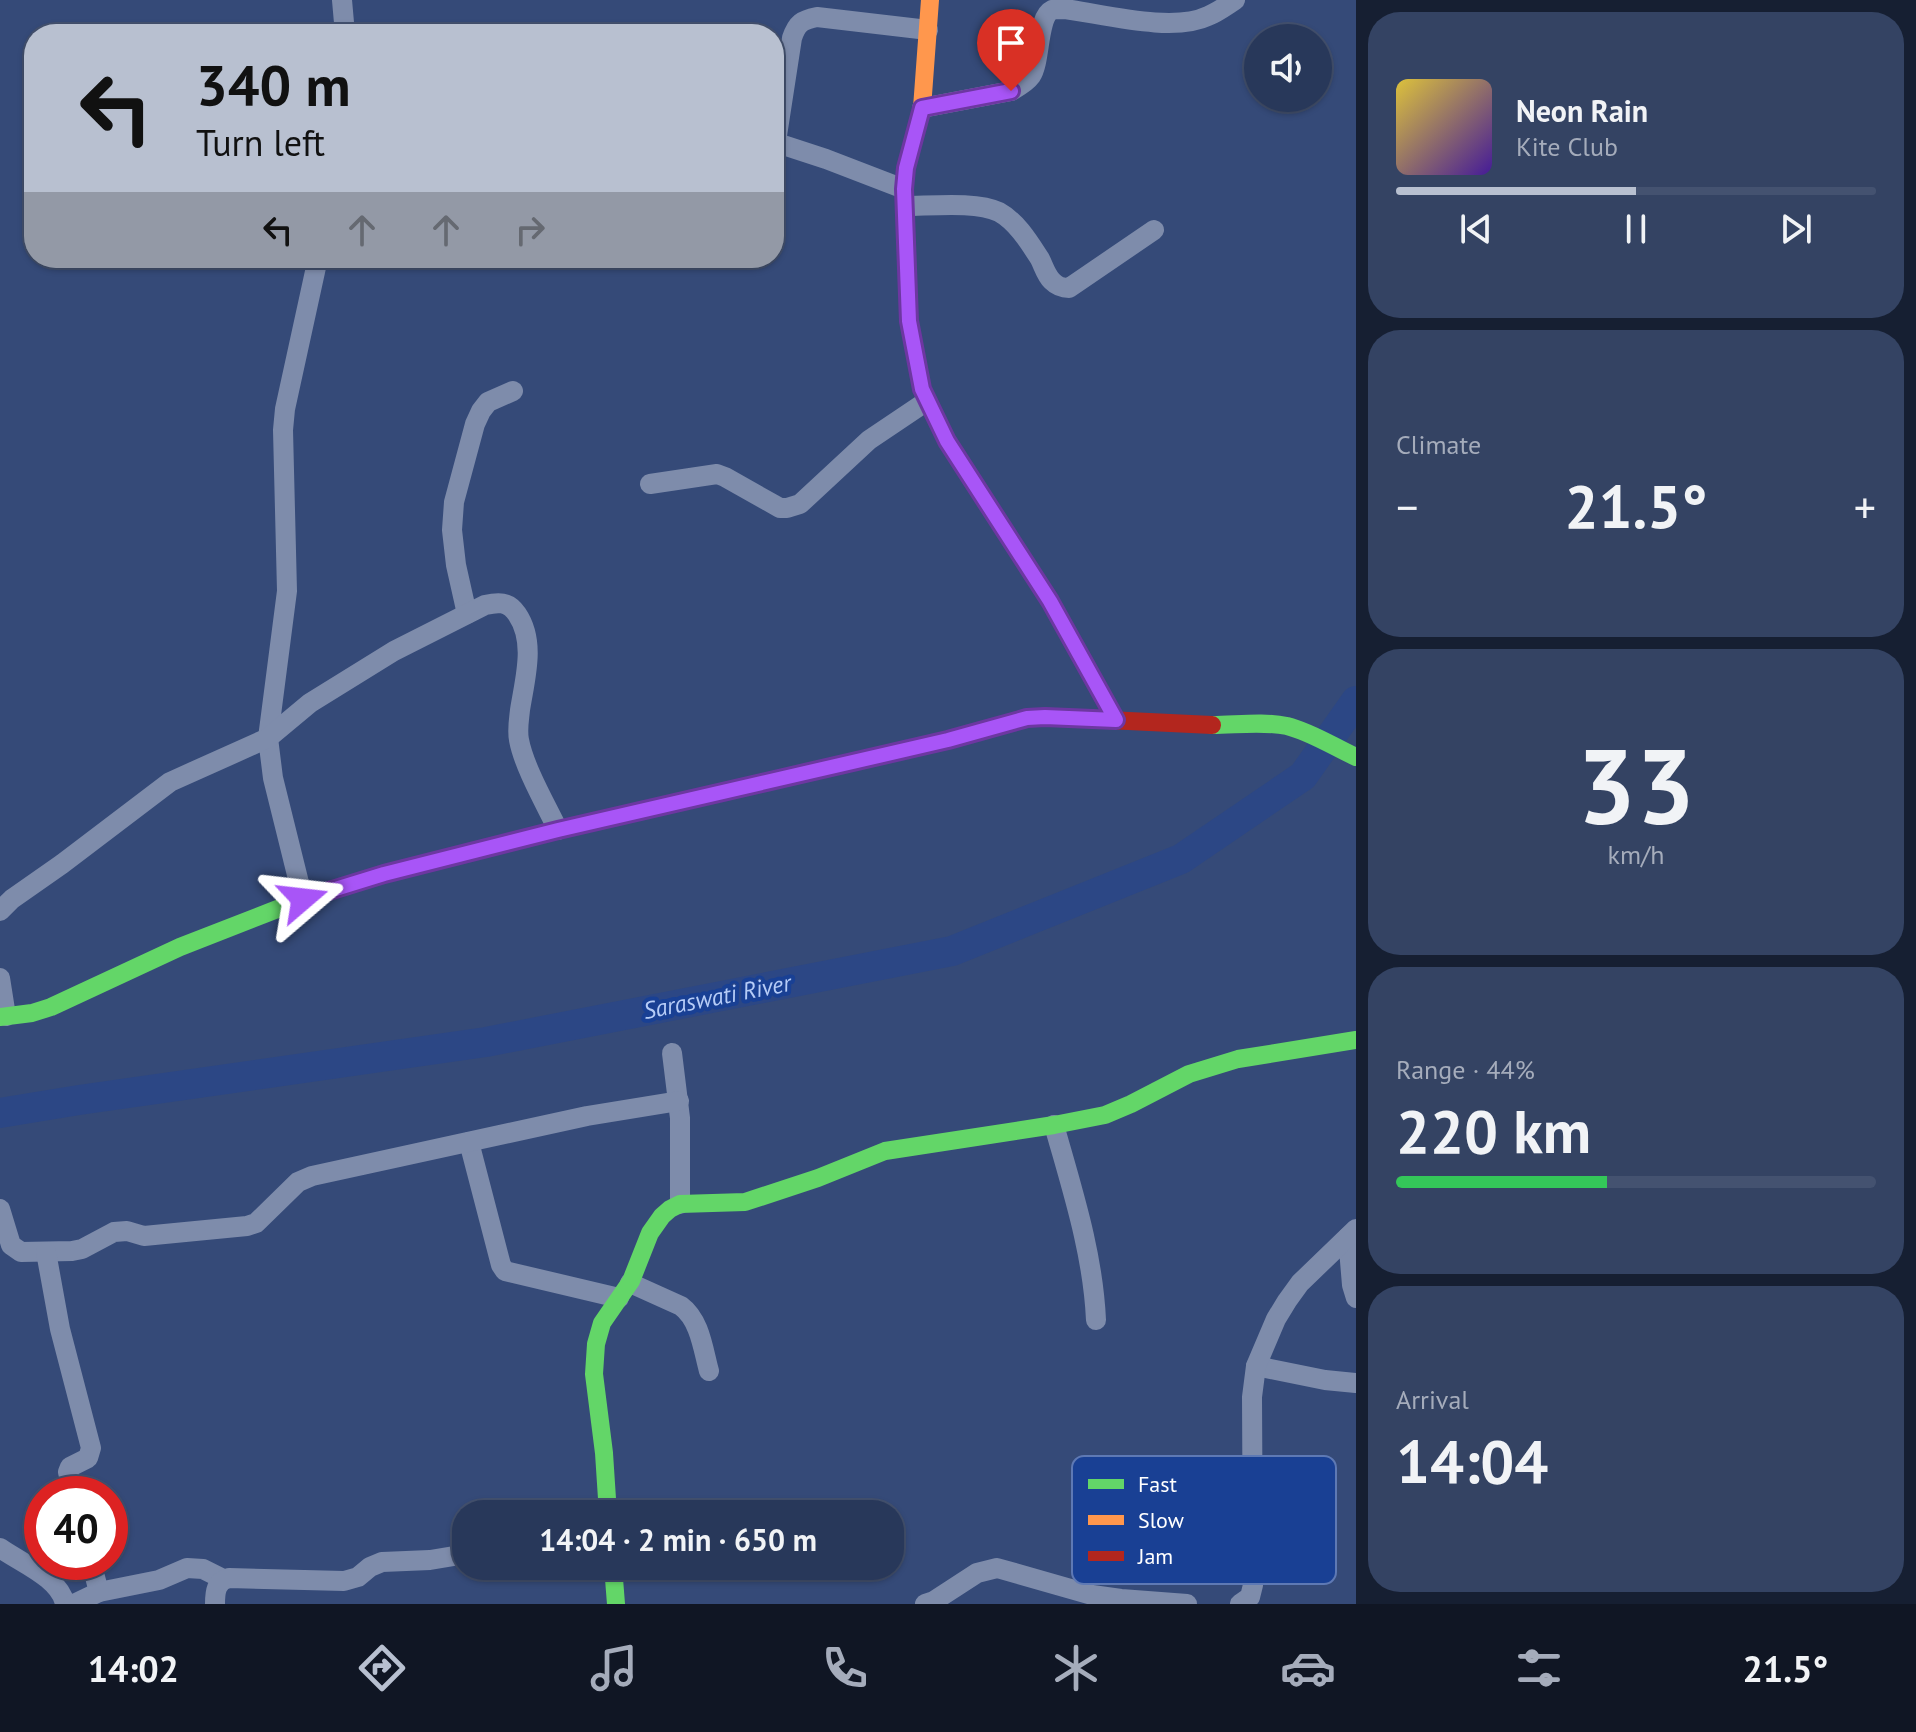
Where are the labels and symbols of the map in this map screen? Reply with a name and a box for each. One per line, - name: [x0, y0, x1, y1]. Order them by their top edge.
- pin: [977, 9, 1045, 91]
- position arrow: [261, 857, 345, 941]
- water label: Saraswati River: [640, 967, 796, 1026]
- legend: [1072, 1456, 1336, 1584]
- text: Fast: [1138, 1470, 1178, 1498]
- speed limit sign: 40: [24, 1476, 128, 1580]
- text: Slow: [1138, 1506, 1184, 1534]
- text: Jam: [1137, 1542, 1173, 1570]

